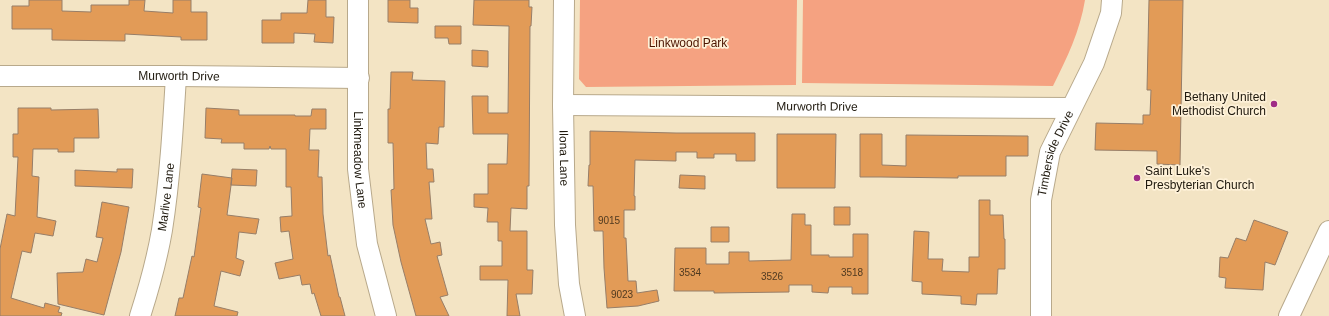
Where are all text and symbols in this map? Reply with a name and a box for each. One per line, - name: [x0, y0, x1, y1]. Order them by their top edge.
- park label: Linkwood Park: [649, 36, 728, 50]
- street label: Murworth Drive: [138, 69, 220, 83]
- place label: Bethany United Methodist Church: [1172, 90, 1266, 118]
- street label: Murworth Drive: [776, 99, 858, 114]
- marker: Bethany United Methodist Church: [1269, 99, 1279, 109]
- street label: Timberside Drive: [1035, 108, 1077, 198]
- street label: Linkmeadow Lane: [351, 111, 370, 210]
- street label: Ilona Lane: [556, 130, 571, 186]
- street label: Marlive Lane: [155, 162, 177, 232]
- place label: Saint Luke's Presbyterian Church: [1145, 164, 1254, 192]
- marker: Saint Luke's Presbyterian Church: [1132, 173, 1142, 183]
- house number: 9015: [598, 215, 621, 226]
- house number: 3534: [679, 267, 702, 278]
- house number: 3518: [841, 267, 864, 278]
- house number: 3526: [761, 271, 784, 282]
- house number: 9023: [611, 289, 634, 300]

